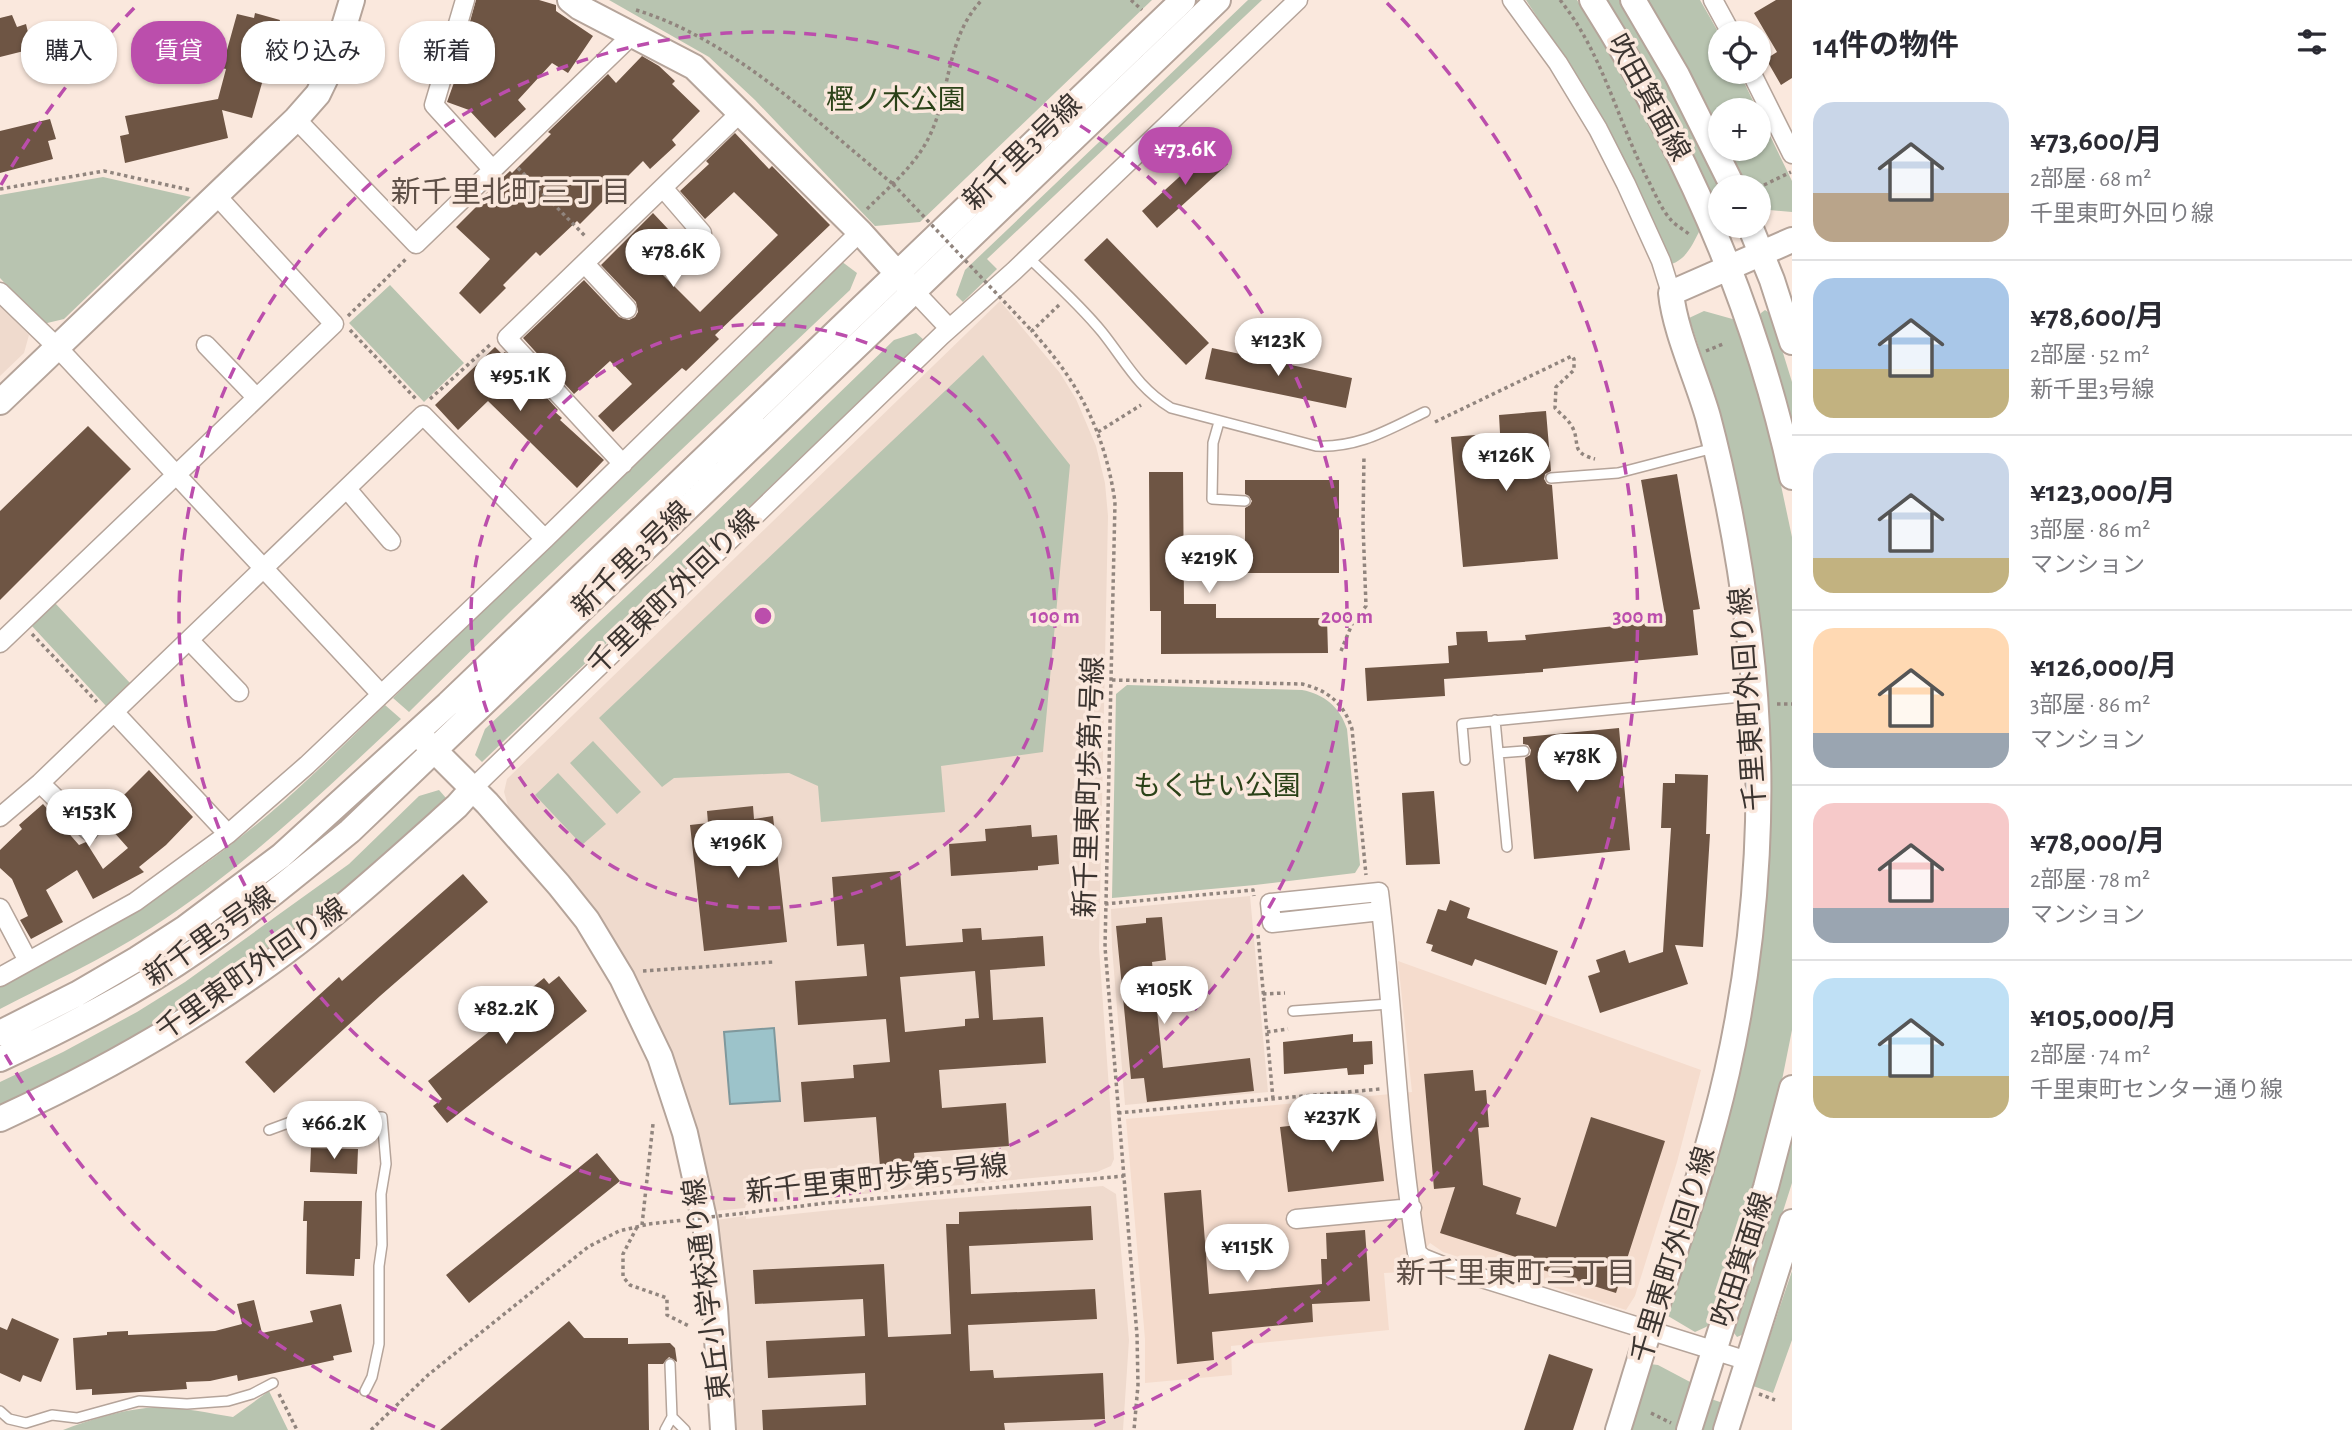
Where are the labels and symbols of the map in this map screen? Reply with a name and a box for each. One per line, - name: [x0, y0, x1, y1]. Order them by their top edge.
- street label: 吹田箕面線: [1602, 29, 1696, 166]
- park label: 樫ノ木公園: [826, 85, 966, 115]
- street label: 新千里3号線: [957, 89, 1087, 216]
- pin: ¥73.6K: [1128, 128, 1242, 187]
- district label: 新千里北町三丁目: [391, 176, 631, 208]
- pin: ¥78.6K: [616, 230, 730, 289]
- pin: ¥123K: [1229, 318, 1327, 378]
- pin: ¥95.1K: [463, 354, 577, 413]
- pin: ¥126K: [1457, 434, 1555, 493]
- street label: 新千里3号線: [566, 496, 696, 623]
- street label: 千里東町外回り線: [582, 504, 764, 681]
- pin: ¥219K: [1160, 536, 1258, 595]
- street label: 千里東町外回り線: [1725, 586, 1771, 812]
- centre of rings: [751, 604, 775, 628]
- text: 100 m: [1030, 606, 1080, 627]
- text: 200 m: [1321, 606, 1373, 627]
- text: 300 m: [1612, 606, 1664, 627]
- street label: 新千里東町歩第1号線: [1069, 656, 1109, 918]
- pin: ¥78K: [1536, 734, 1618, 794]
- park label: もくせい公園: [1133, 772, 1301, 801]
- pin: ¥153K: [40, 790, 138, 849]
- pin: ¥196K: [689, 820, 787, 880]
- street label: 新千里3号線: [139, 880, 280, 992]
- street label: 千里東町外回り線: [151, 893, 352, 1046]
- pin: ¥105K: [1115, 967, 1213, 1026]
- pin: ¥82.2K: [449, 986, 563, 1046]
- pin: ¥237K: [1283, 1094, 1381, 1154]
- pin: ¥66.2K: [277, 1102, 391, 1161]
- street label: 千里東町外回り線: [1626, 1143, 1720, 1366]
- street label: 新千里東町歩第5号線: [744, 1150, 1010, 1208]
- street label: 東丘小学校通り線: [678, 1176, 736, 1402]
- street label: 吹田箕面線: [1706, 1188, 1778, 1331]
- pin: ¥115K: [1198, 1224, 1296, 1284]
- district label: 新千里東町三丁目: [1396, 1257, 1636, 1289]

